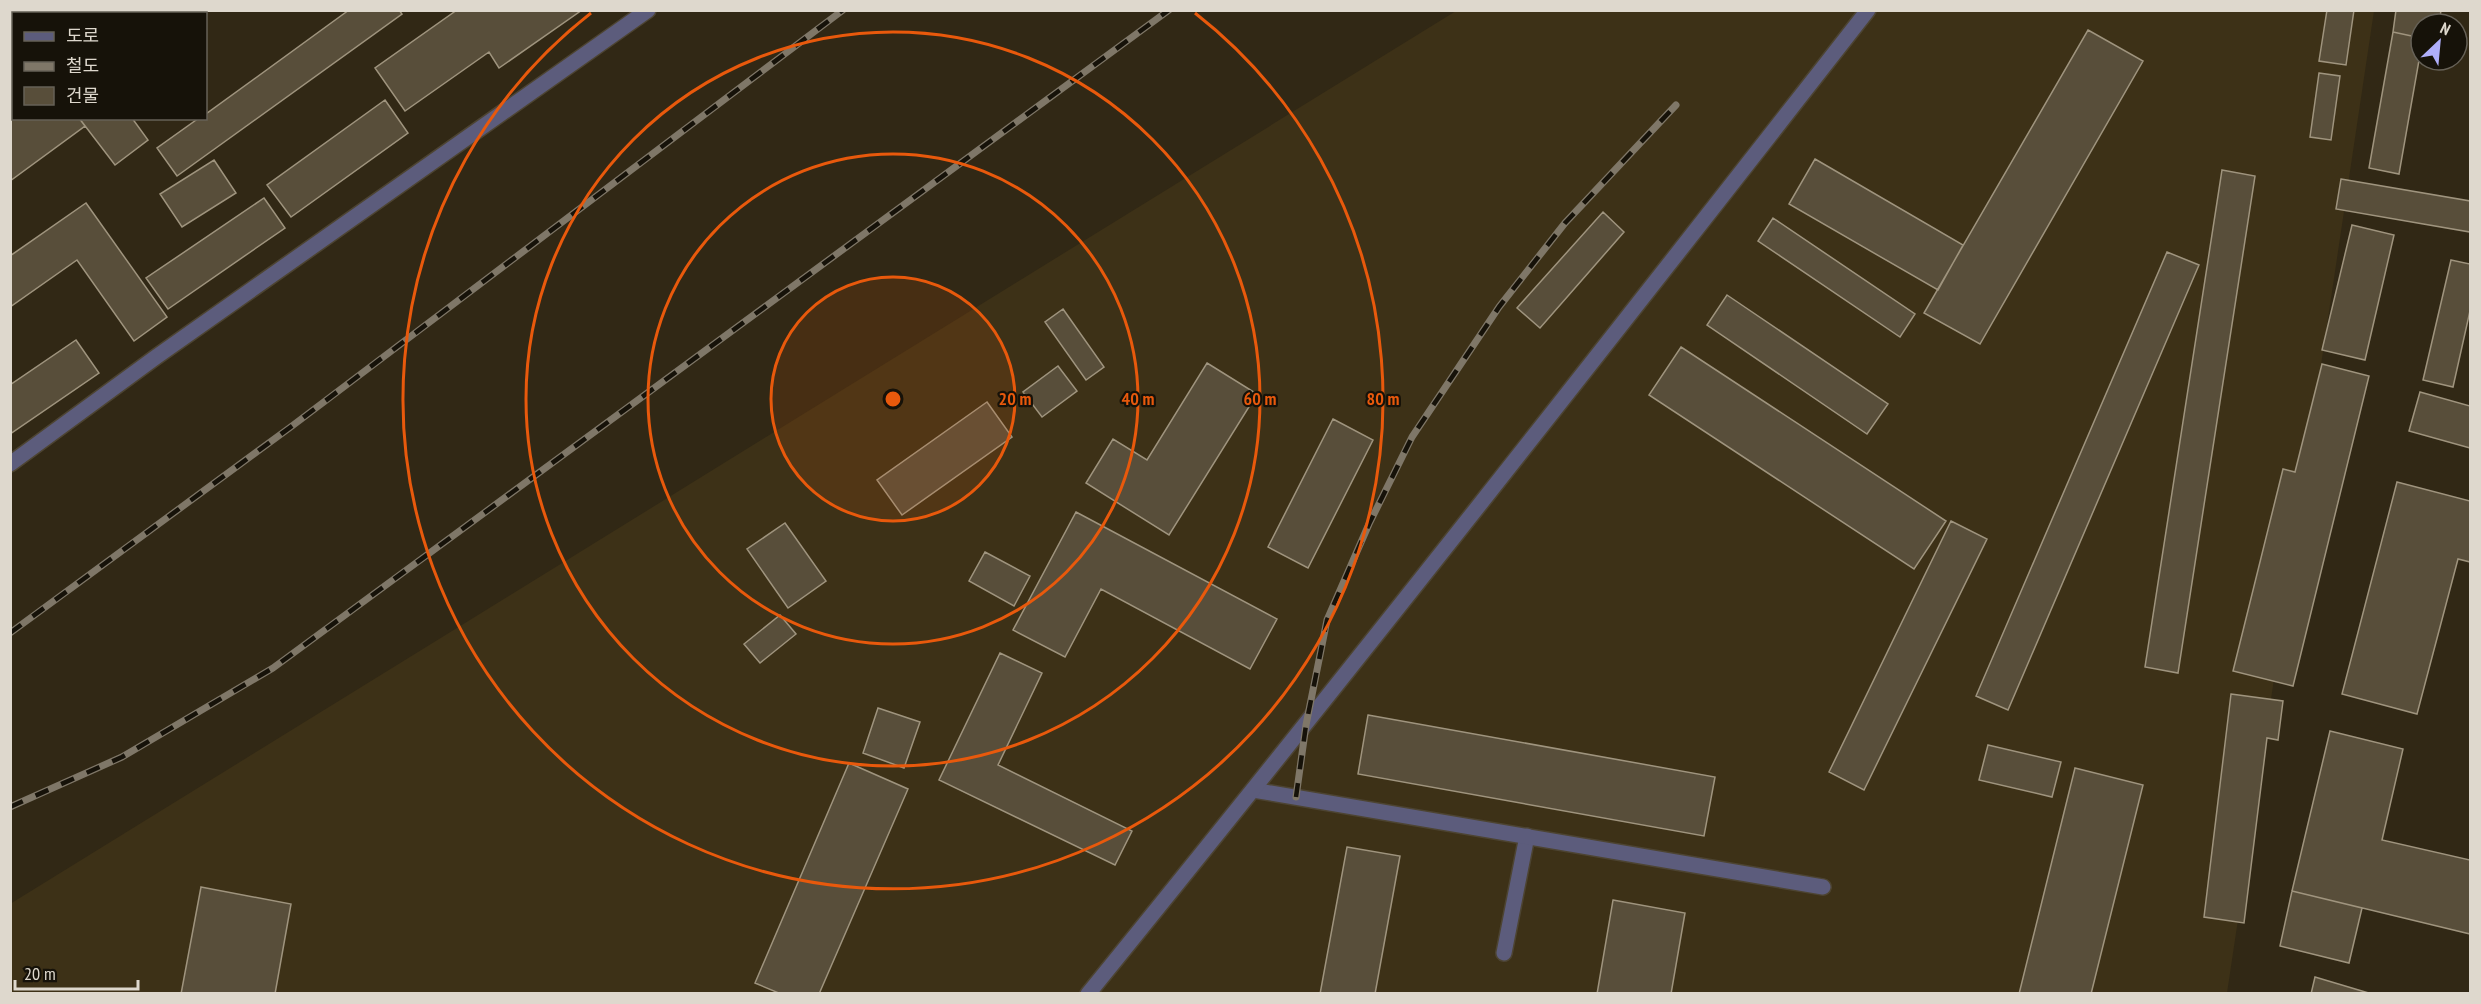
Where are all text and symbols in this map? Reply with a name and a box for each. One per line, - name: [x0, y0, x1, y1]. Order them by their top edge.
- legend: [12, 12, 207, 120]
- north arrow: [2409, 12, 2469, 72]
- text: N: [2437, 18, 2454, 39]
- text: 도로: [66, 24, 99, 47]
- text: 철도: [66, 54, 99, 77]
- text: 건물: [66, 84, 99, 107]
- text: 20 m: [999, 387, 1031, 410]
- text: 40 m: [1122, 387, 1154, 410]
- text: 60 m: [1244, 387, 1276, 410]
- text: 80 m: [1367, 387, 1399, 410]
- centre of rings: [883, 389, 903, 409]
- scale bar: [15, 953, 138, 991]
- text: 20 m: [24, 962, 56, 985]

